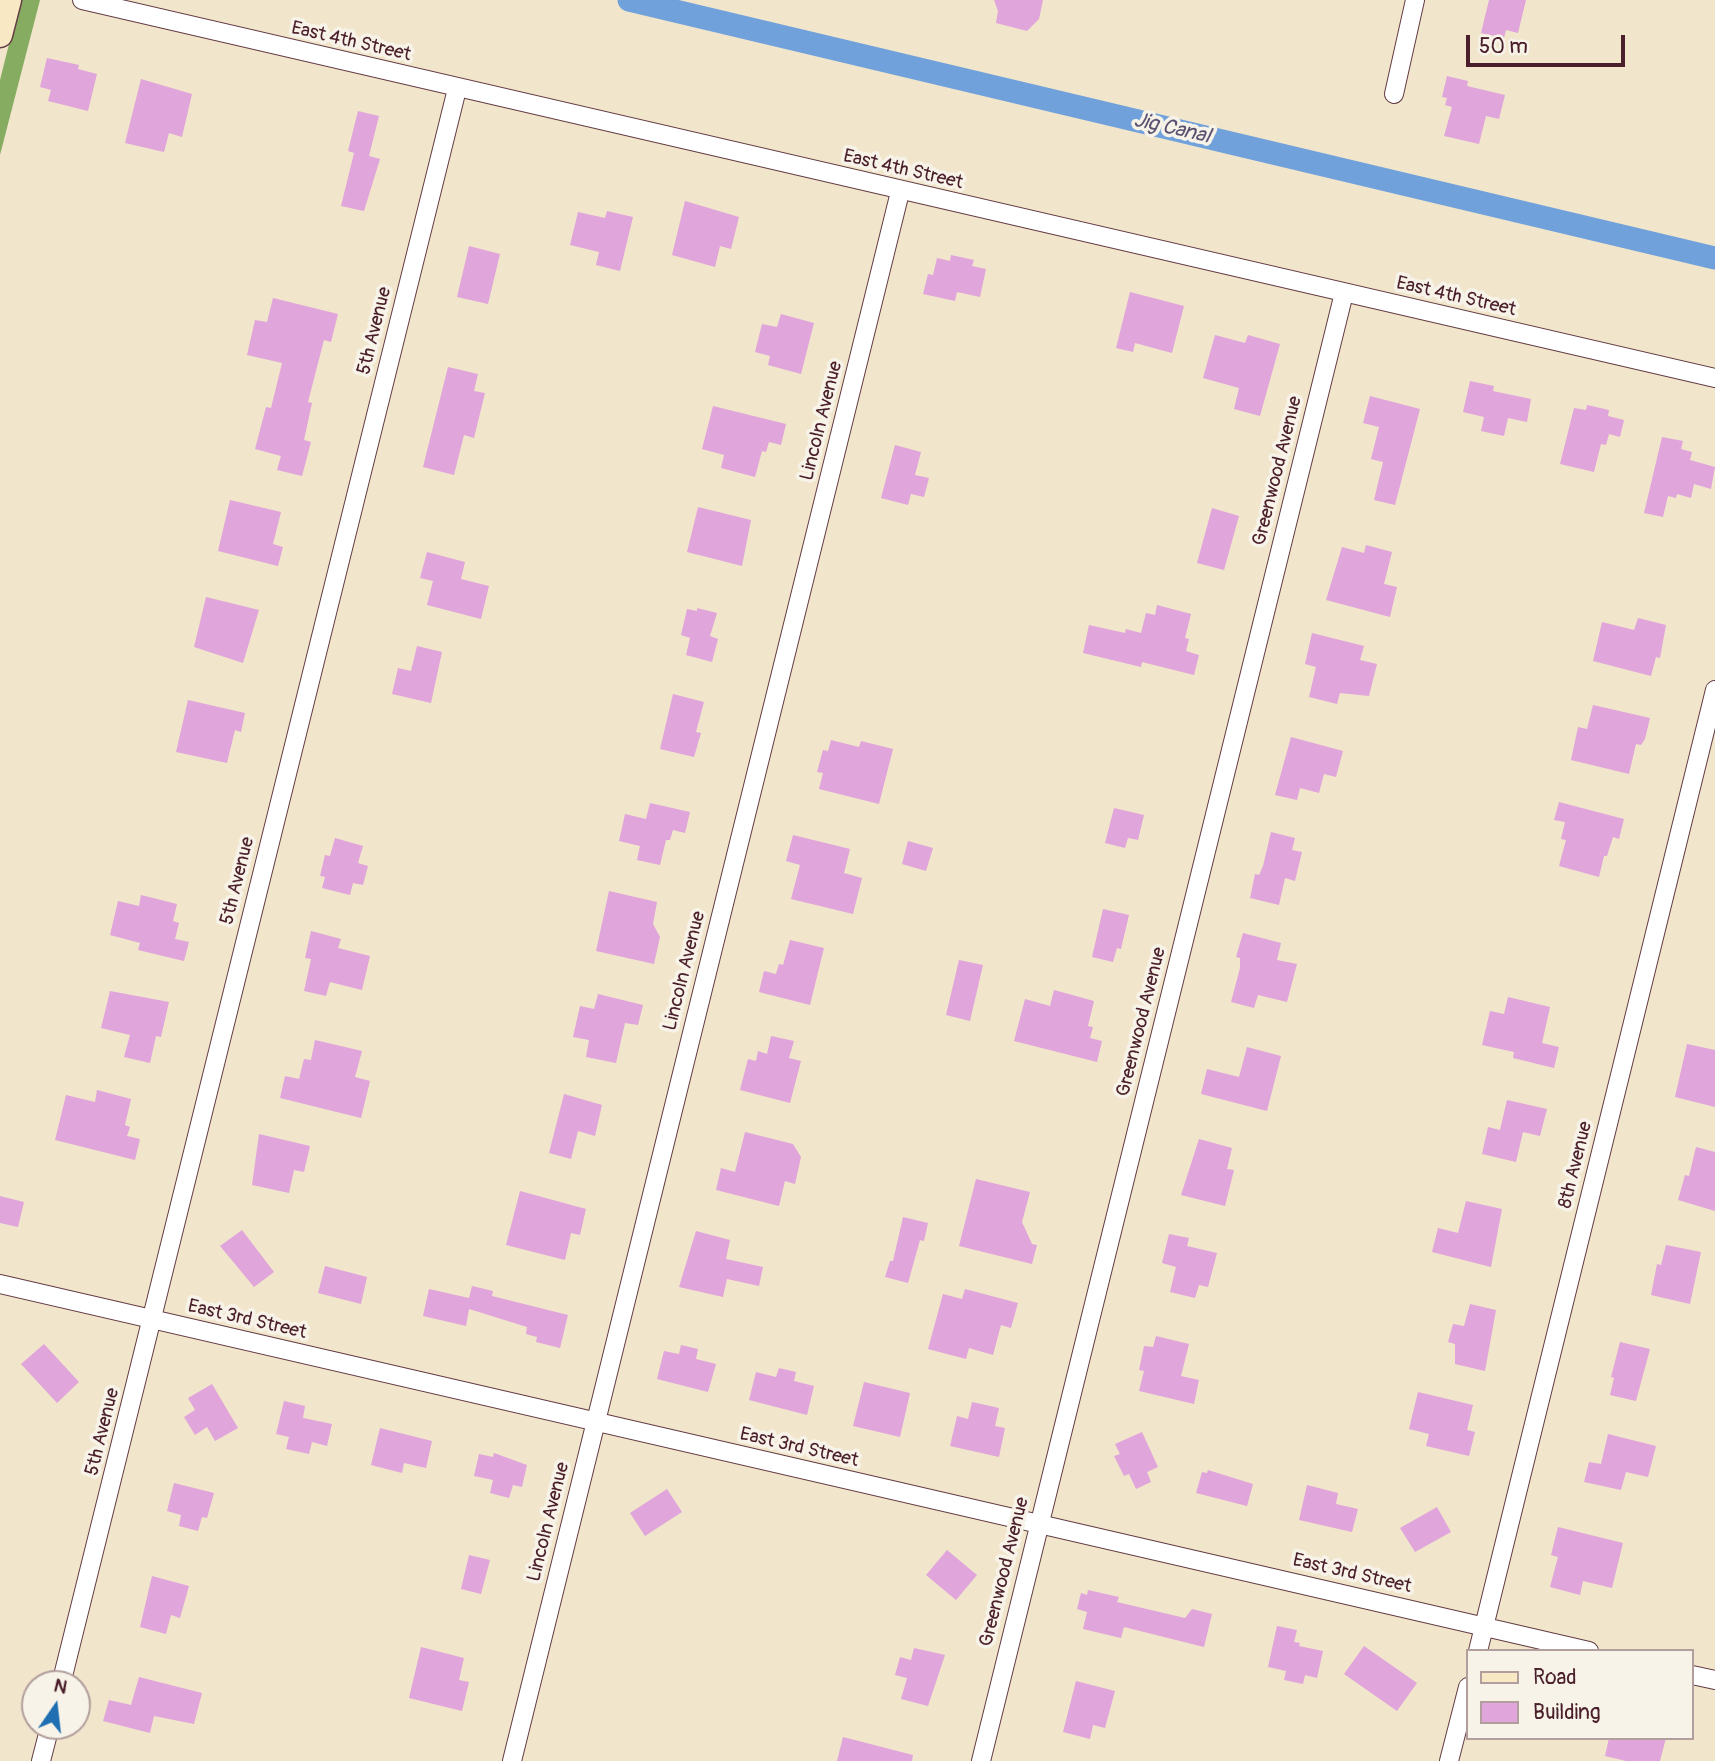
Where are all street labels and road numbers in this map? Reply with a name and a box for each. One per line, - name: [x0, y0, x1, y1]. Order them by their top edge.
- street label: East 4th Street: [289, 17, 413, 67]
- street label: East 4th Street: [841, 145, 965, 195]
- street label: East 4th Street: [1394, 272, 1518, 322]
- street label: 5th Avenue: [353, 285, 397, 377]
- street label: Lincoln Avenue: [796, 359, 848, 483]
- street label: Greenwood Avenue: [1248, 394, 1308, 548]
- street label: 5th Avenue: [216, 835, 260, 927]
- street label: Lincoln Avenue: [659, 909, 711, 1033]
- street label: Greenwood Avenue: [1112, 945, 1172, 1099]
- street label: 8th Avenue: [1554, 1119, 1598, 1211]
- street label: East 3rd Street: [186, 1295, 308, 1345]
- street label: 5th Avenue: [81, 1386, 125, 1478]
- street label: East 3rd Street: [738, 1423, 860, 1473]
- street label: Lincoln Avenue: [523, 1460, 575, 1584]
- street label: Greenwood Avenue: [975, 1495, 1035, 1649]
- street label: East 3rd Street: [1291, 1549, 1413, 1599]

